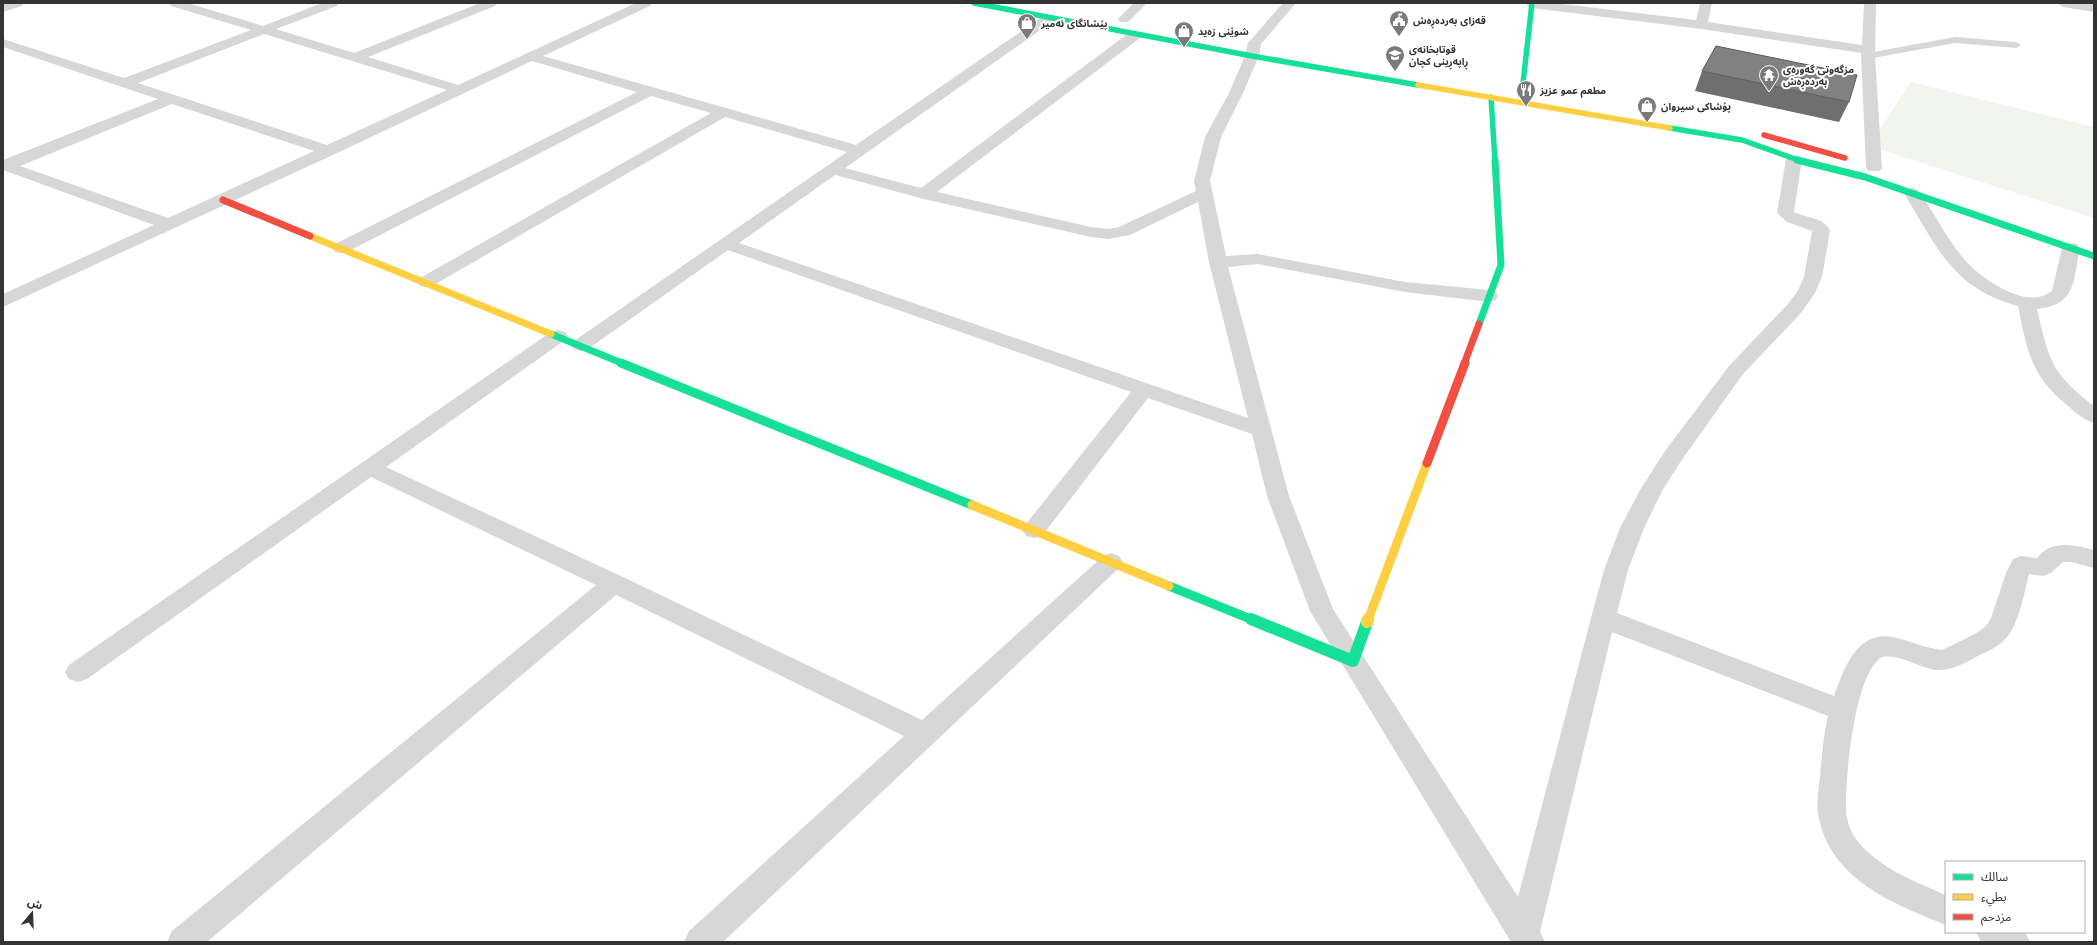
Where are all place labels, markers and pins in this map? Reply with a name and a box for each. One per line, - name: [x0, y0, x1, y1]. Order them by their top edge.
- public building icon: قەزای بەردەڕەش: [1388, 9, 1410, 37]
- shop icon: پێشانگای ئەمیر: [1016, 12, 1038, 40]
- place label: قەزای بەردەڕەش: [1413, 14, 1486, 29]
- place label: پێشانگای ئەمیر: [1040, 17, 1108, 31]
- shop icon: شوێنی زەید: [1173, 20, 1195, 48]
- place label: شوێنی زەید: [1198, 25, 1249, 38]
- place label: قوتابخانەی ڕاپەڕینی کچان: [1409, 43, 1468, 70]
- school or university icon: قوتابخانەی ڕاپەڕینی کچان: [1384, 44, 1406, 72]
- place label: مزگەوتی گەورەی بەردەڕەش: [1783, 63, 1854, 90]
- temple icon: مزگەوتی گەورەی بەردەڕەش: [1758, 64, 1780, 92]
- restaurant icon: مطعم عمو عزيز: [1515, 79, 1537, 107]
- place label: مطعم عمو عزيز: [1539, 84, 1606, 98]
- shop icon: پۆشاکی سیروان: [1636, 95, 1658, 123]
- place label: پۆشاکی سیروان: [1661, 100, 1731, 114]

